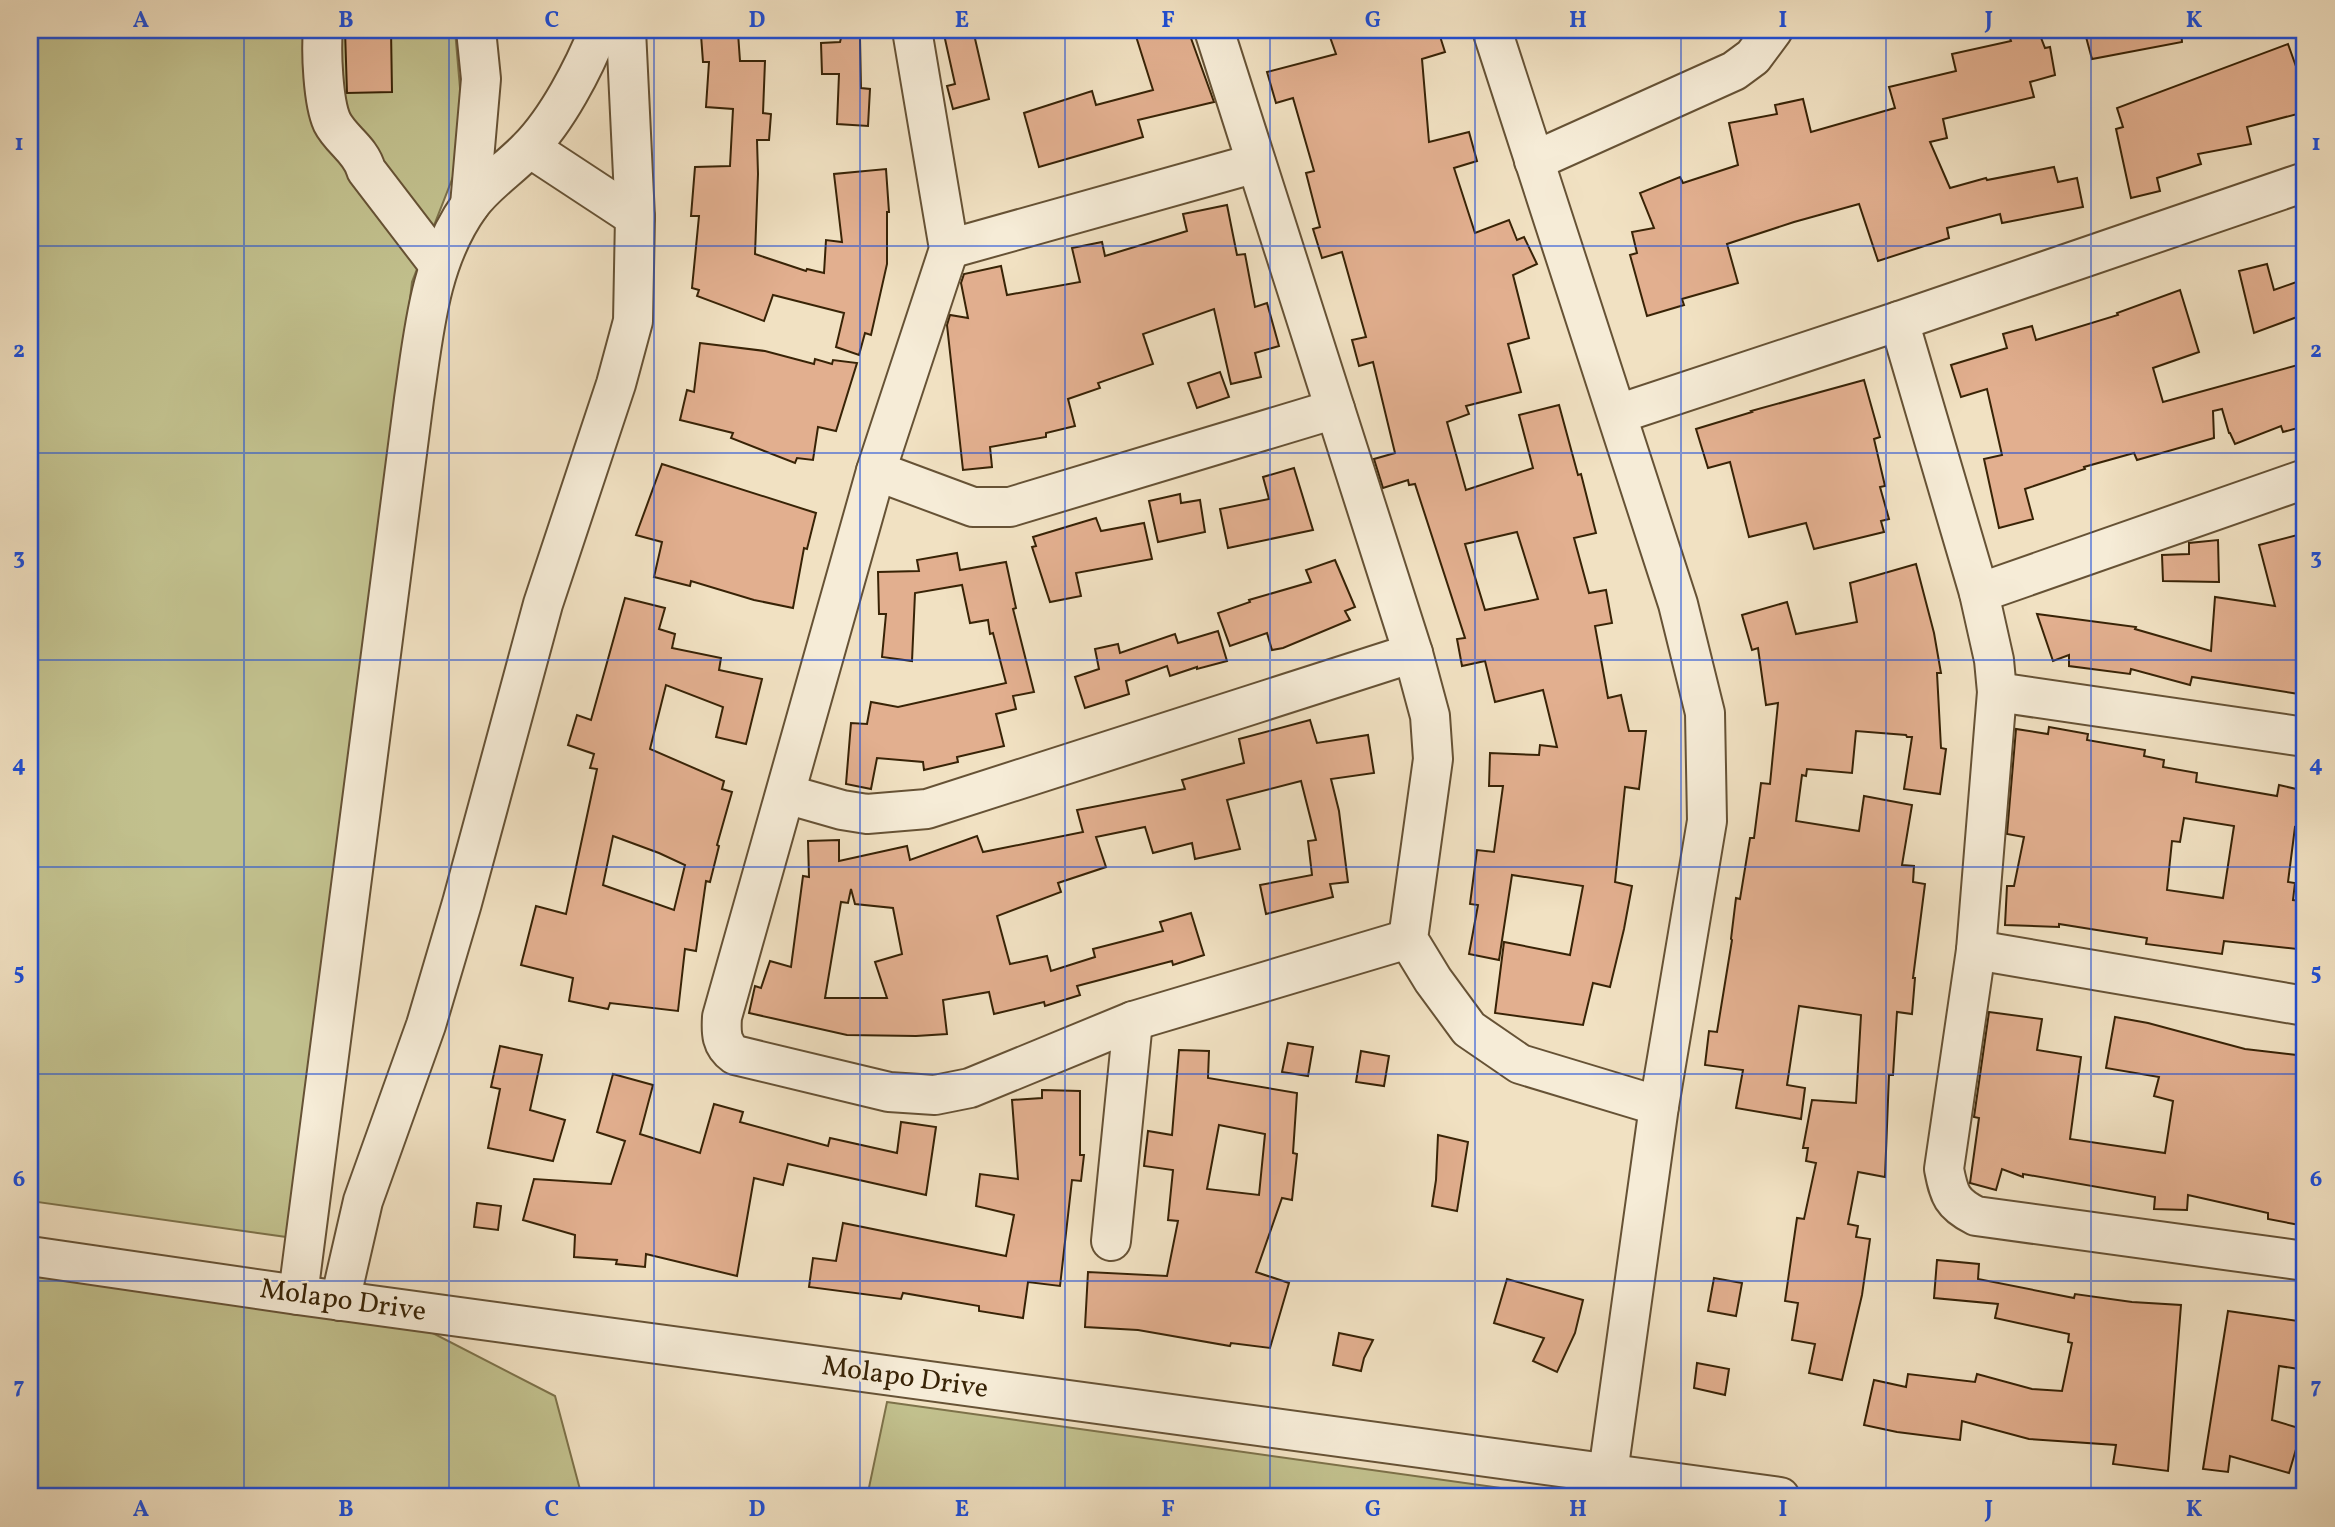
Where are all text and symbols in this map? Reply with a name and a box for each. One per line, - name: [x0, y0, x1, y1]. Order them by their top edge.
- text: A: [133, 5, 149, 37]
- text: B: [338, 5, 354, 37]
- text: C: [545, 5, 559, 37]
- text: D: [749, 5, 766, 37]
- text: E: [955, 5, 969, 37]
- text: F: [1161, 5, 1175, 37]
- text: G: [1365, 5, 1381, 37]
- text: H: [1569, 5, 1587, 37]
- text: I: [1779, 5, 1787, 37]
- text: J: [1984, 5, 1993, 37]
- text: K: [2186, 5, 2203, 37]
- text: 1: [14, 128, 24, 160]
- text: 1: [2311, 128, 2321, 160]
- text: 2: [13, 335, 25, 367]
- text: 2: [2310, 335, 2322, 367]
- text: 3: [13, 542, 25, 574]
- text: 3: [2310, 542, 2322, 574]
- text: 4: [12, 749, 26, 781]
- text: 4: [2309, 749, 2323, 781]
- text: 5: [13, 957, 25, 989]
- text: 5: [2310, 957, 2322, 989]
- text: 6: [13, 1164, 25, 1196]
- text: 6: [2310, 1164, 2322, 1196]
- street label: Molapo Drive: [257, 1270, 429, 1332]
- street label: Molapo Drive: [819, 1347, 991, 1409]
- text: 7: [14, 1371, 25, 1403]
- text: 7: [2311, 1371, 2322, 1403]
- text: A: [133, 1494, 149, 1526]
- text: B: [338, 1494, 354, 1526]
- text: C: [545, 1494, 559, 1526]
- text: D: [749, 1494, 766, 1526]
- text: E: [955, 1494, 969, 1526]
- text: F: [1161, 1494, 1175, 1526]
- text: G: [1365, 1494, 1381, 1526]
- text: H: [1569, 1494, 1587, 1526]
- text: I: [1779, 1494, 1787, 1526]
- text: J: [1984, 1494, 1993, 1526]
- text: K: [2186, 1494, 2203, 1526]

